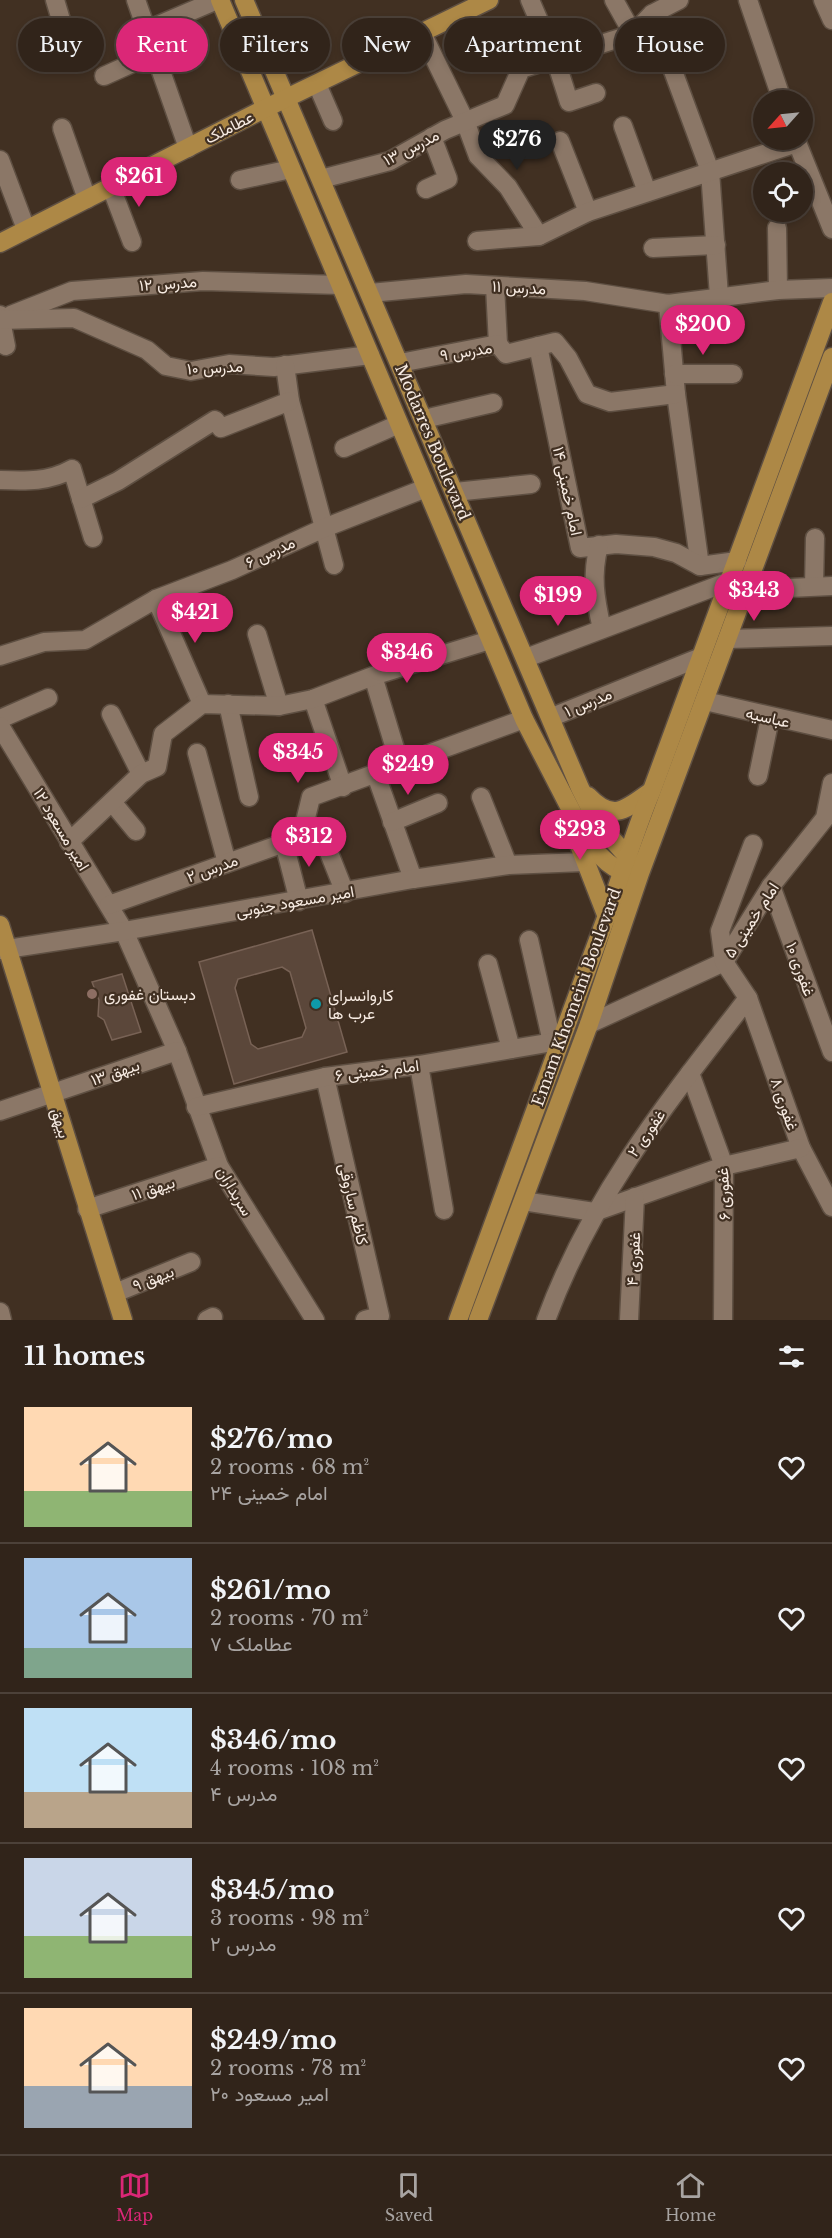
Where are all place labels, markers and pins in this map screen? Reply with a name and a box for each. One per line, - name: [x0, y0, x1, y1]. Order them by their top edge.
- pin: $276: [481, 120, 553, 171]
- pin: $261: [103, 157, 175, 208]
- pin: $200: [667, 305, 739, 356]
- pin: $343: [718, 571, 790, 622]
- pin: $199: [522, 576, 594, 627]
- pin: $421: [159, 593, 231, 644]
- pin: $346: [371, 633, 443, 684]
- pin: $345: [262, 733, 334, 784]
- pin: $249: [372, 745, 444, 796]
- pin: $293: [544, 810, 616, 861]
- pin: $312: [273, 817, 345, 868]
- place label: دبستان غفوری: [104, 984, 196, 1005]
- place label: کاروانسرای عرب ها: [328, 985, 394, 1024]
- marker: دبستان غفوری: [85, 987, 99, 1001]
- marker: کاروانسرای عرب ها: [309, 997, 323, 1011]

